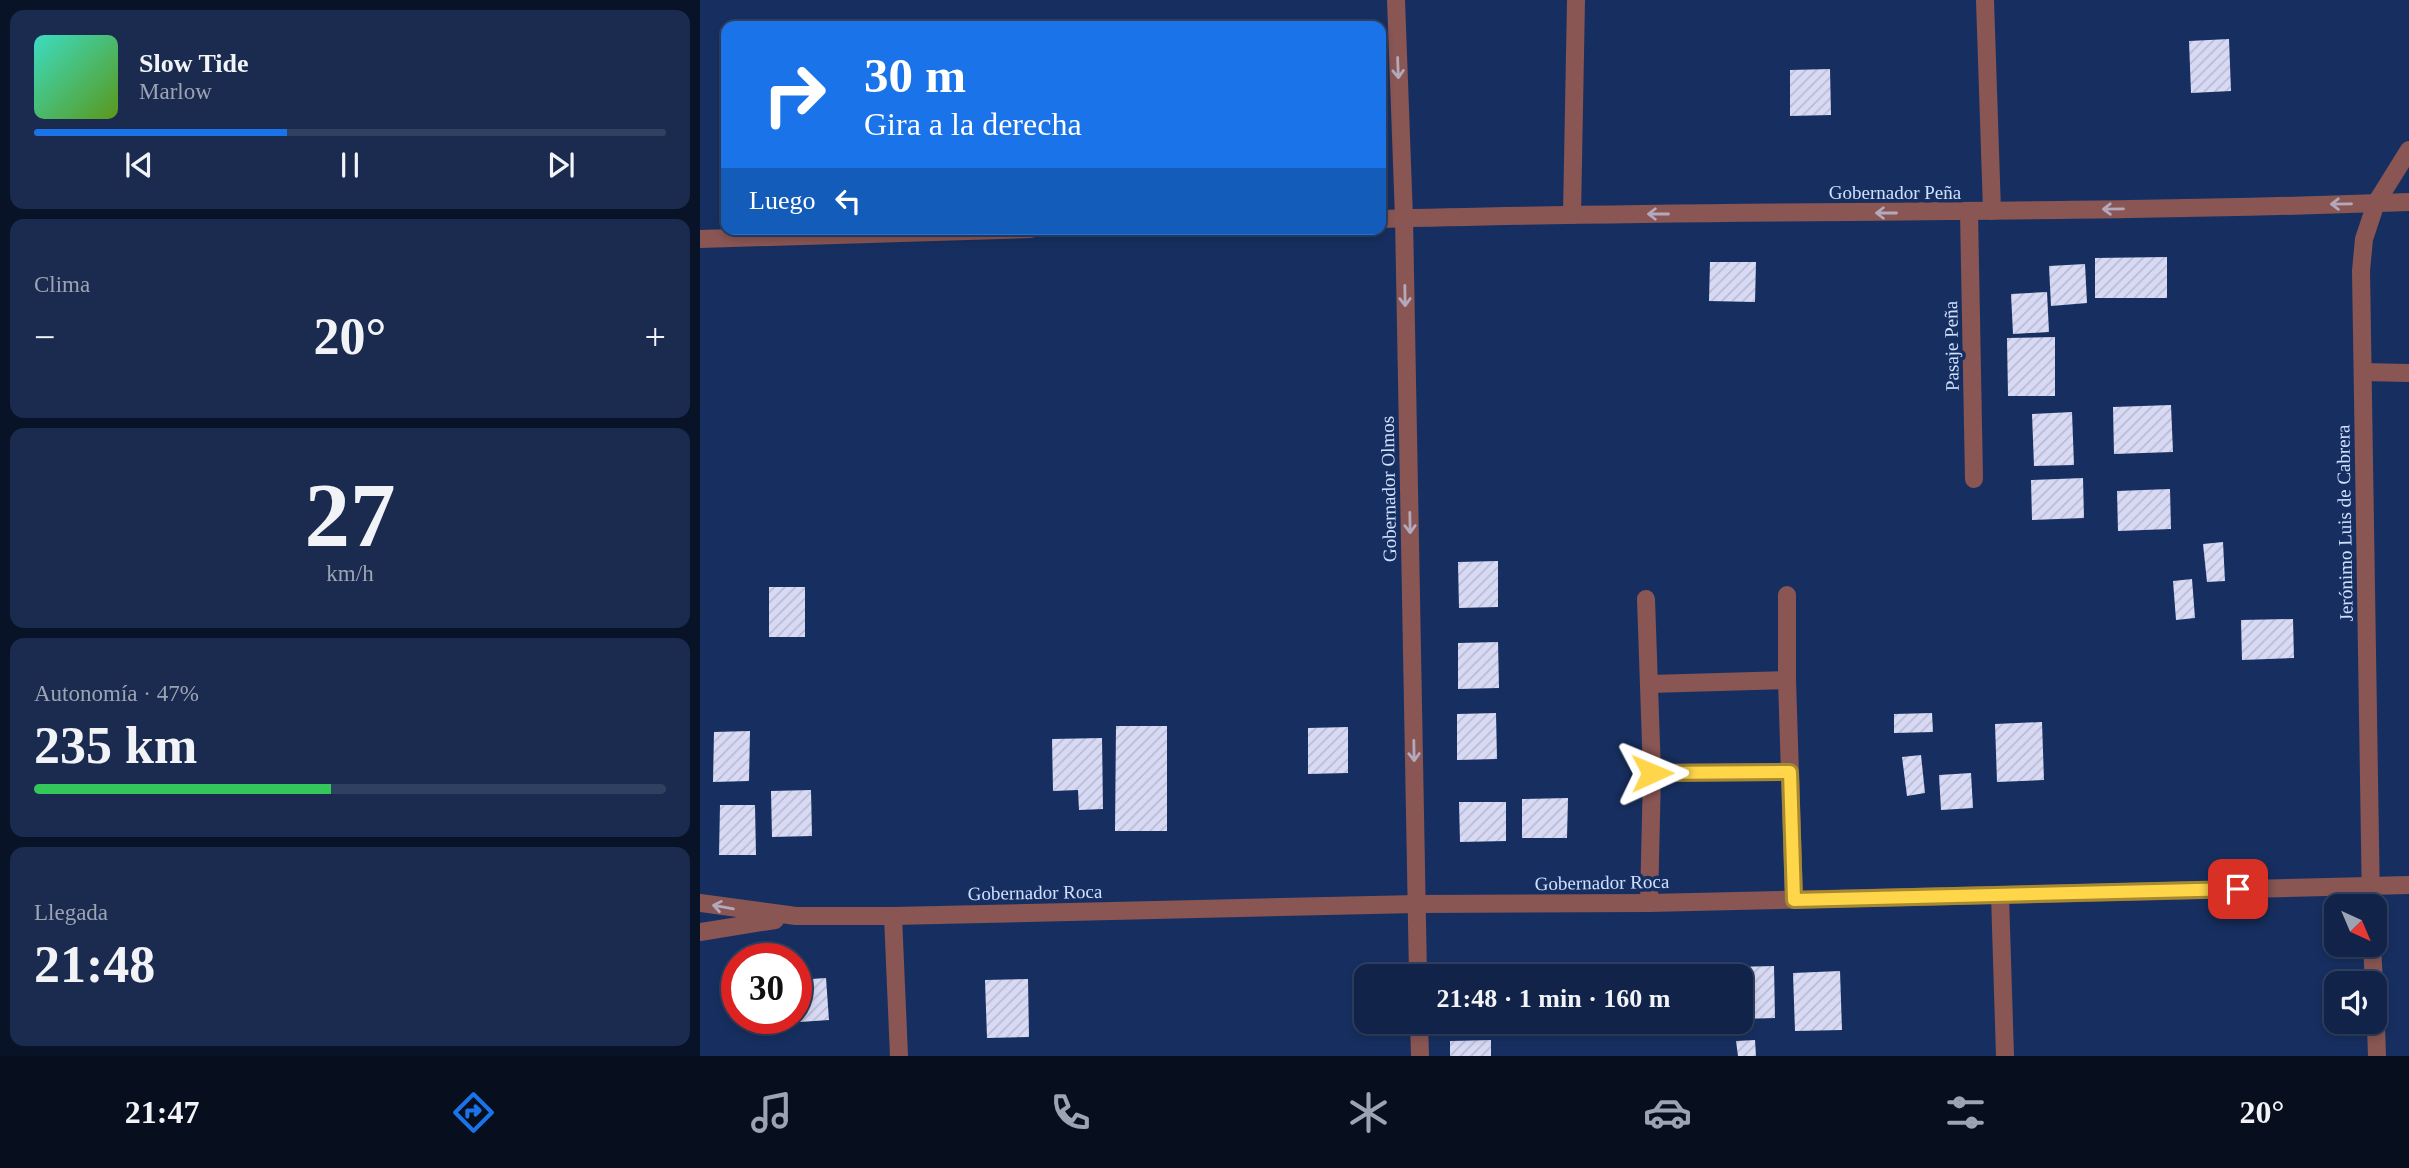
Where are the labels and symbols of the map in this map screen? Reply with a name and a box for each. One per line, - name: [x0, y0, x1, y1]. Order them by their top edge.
- one-way arrow: [1392, 56, 1405, 79]
- street label: Gobernador Peña: [1829, 182, 1962, 203]
- one-way arrow: [2330, 197, 2353, 210]
- one-way arrow: [2102, 202, 2125, 215]
- one-way arrow: [1875, 206, 1898, 220]
- one-way arrow: [1647, 208, 1670, 221]
- one-way arrow: [1399, 284, 1412, 307]
- street label: Pasaje Peña: [1940, 300, 1963, 391]
- street label: Gobernador Olmos: [1377, 416, 1400, 562]
- street label: Jerónimo Luis de Cabrera: [2332, 424, 2357, 622]
- one-way arrow: [1403, 511, 1416, 534]
- position arrow: [1615, 736, 1689, 810]
- one-way arrow: [1407, 739, 1421, 762]
- pin: [2208, 859, 2268, 919]
- street label: Gobernador Roca: [1535, 871, 1670, 894]
- street label: Gobernador Roca: [968, 881, 1103, 904]
- north arrow: [2324, 894, 2387, 957]
- one-way arrow: [712, 900, 735, 914]
- speed limit sign: 30: [721, 943, 812, 1034]

